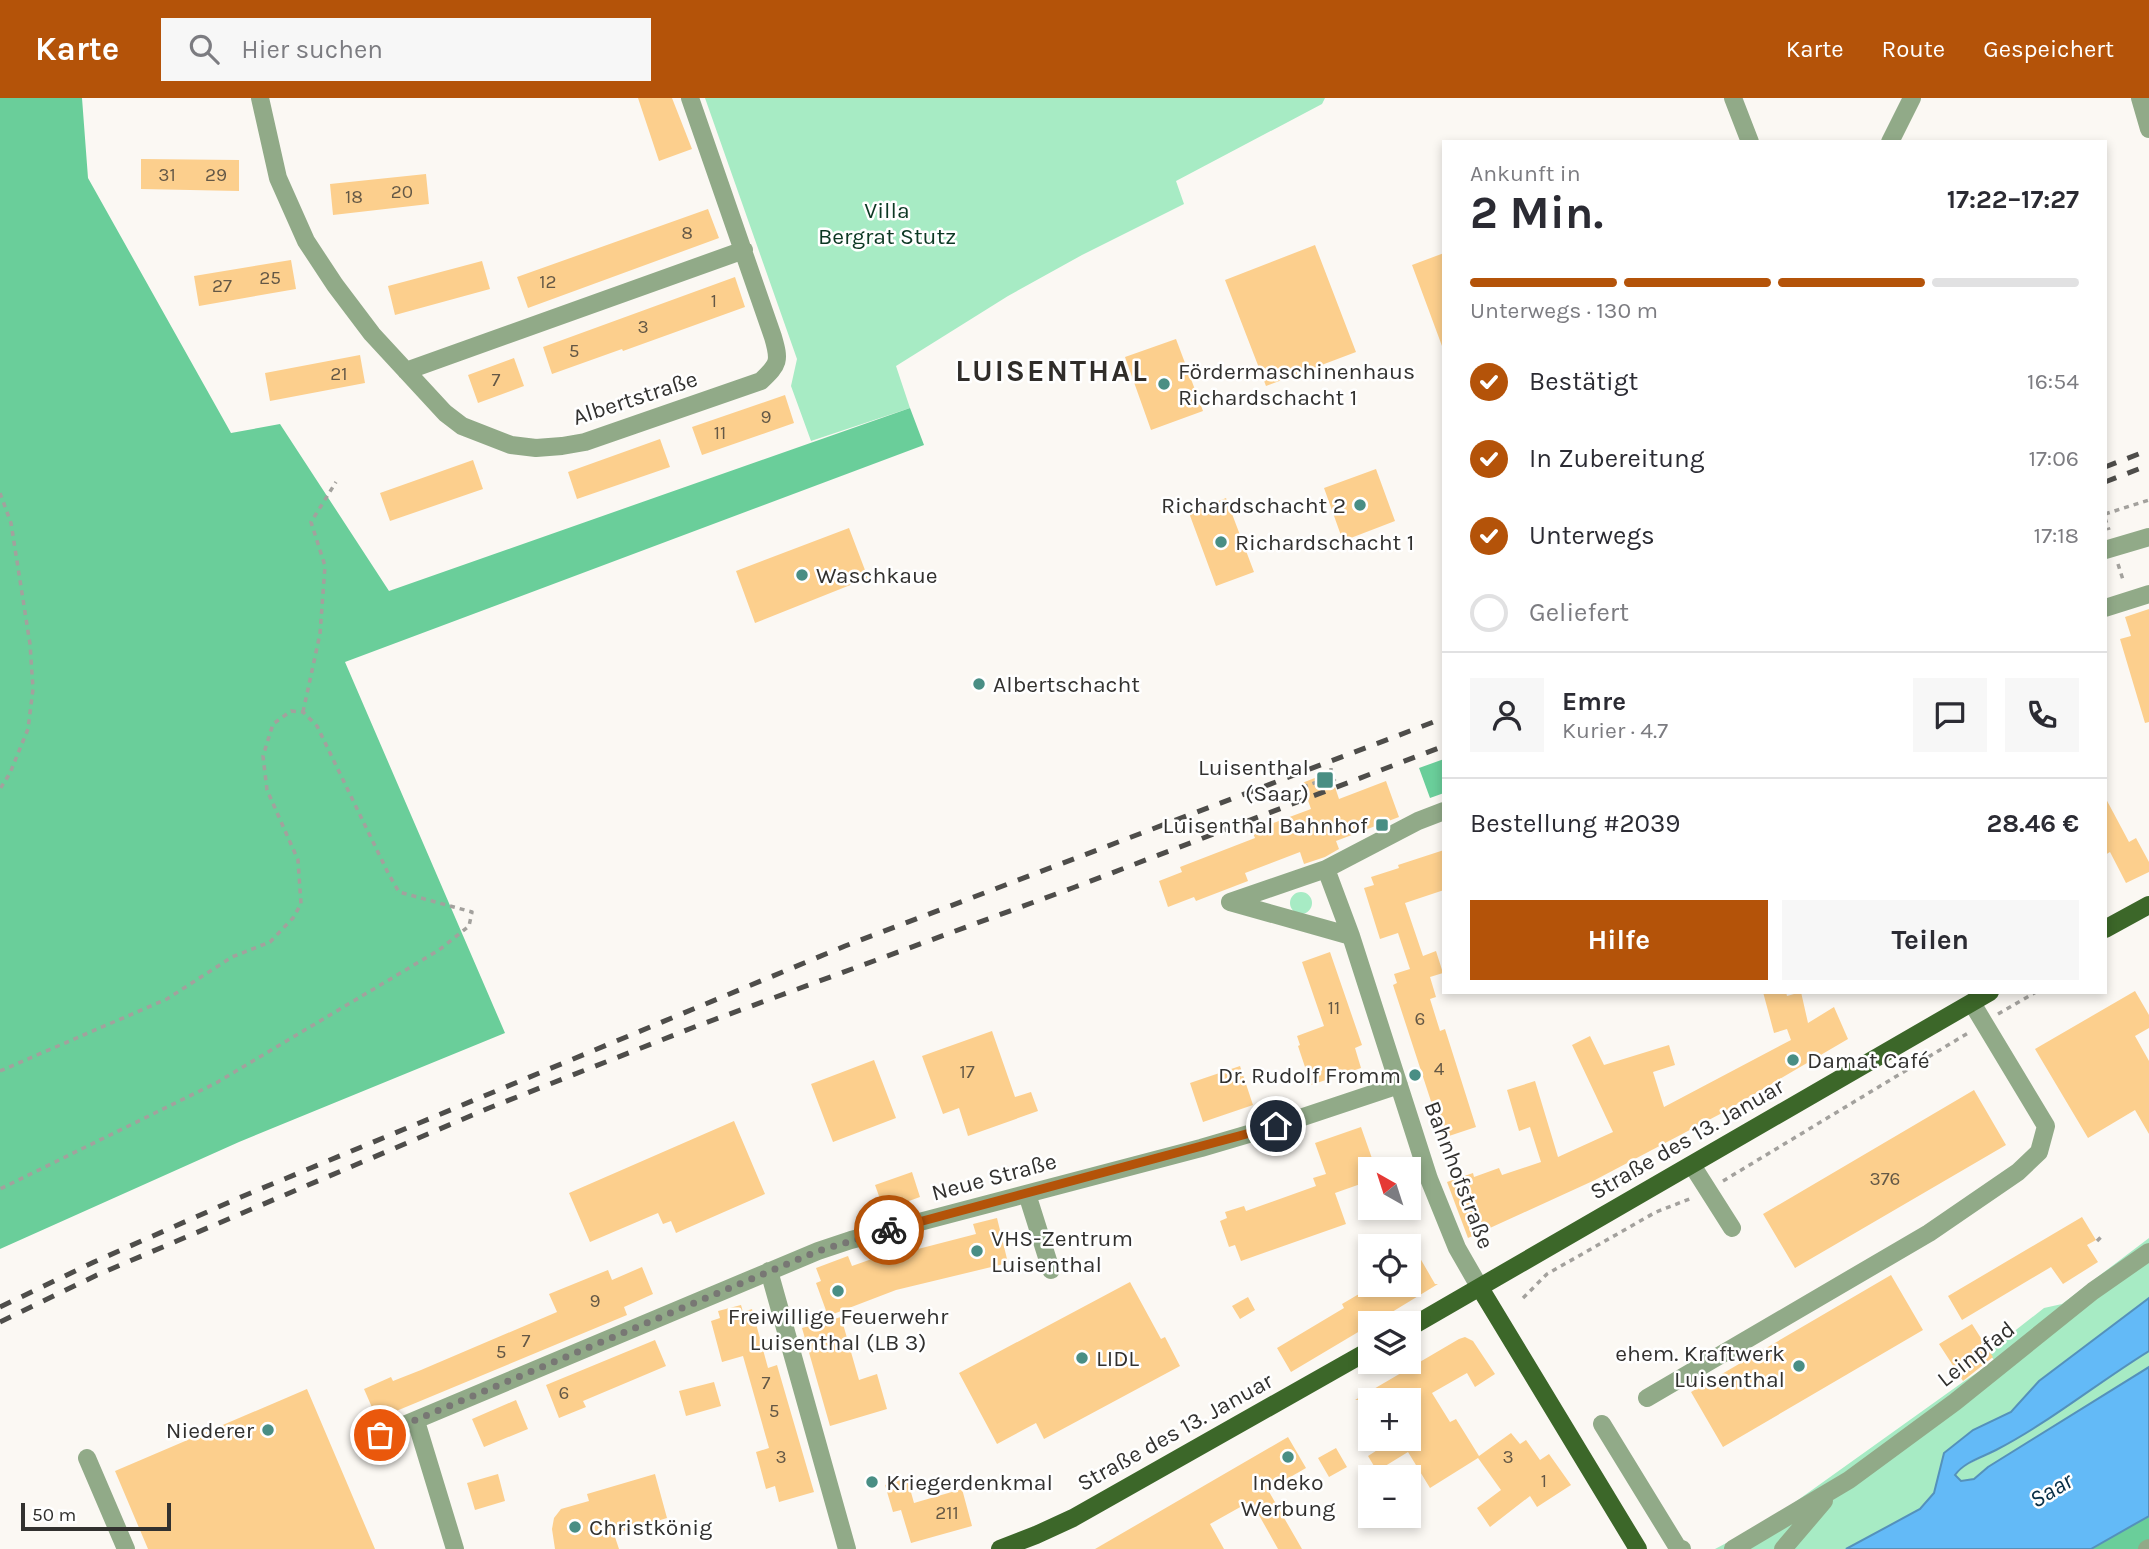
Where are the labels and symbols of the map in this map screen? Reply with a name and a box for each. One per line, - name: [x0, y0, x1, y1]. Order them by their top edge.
- house number: 31: [158, 164, 176, 186]
- house number: 29: [205, 164, 227, 186]
- house number: 20: [391, 181, 413, 203]
- house number: 18: [345, 186, 363, 208]
- park label: Villa Bergrat Stutz: [818, 197, 956, 250]
- house number: 8: [681, 222, 693, 244]
- house number: 25: [259, 267, 281, 289]
- house number: 12: [539, 271, 557, 293]
- house number: 27: [212, 275, 232, 297]
- house number: 1: [711, 290, 717, 312]
- house number: 3: [637, 316, 649, 338]
- house number: 5: [569, 340, 579, 362]
- district label: LUISENTHAL: [955, 353, 1149, 389]
- place label: Fördermaschinenhaus Richardschacht 1: [1178, 358, 1415, 411]
- house number: 21: [330, 363, 348, 385]
- street label: Albertstraße: [569, 365, 701, 431]
- house number: 7: [492, 369, 501, 391]
- marker: Fördermaschinenhaus Richardschacht 1: [1156, 376, 1172, 392]
- house number: 9: [760, 406, 772, 428]
- house number: 11: [714, 422, 726, 444]
- place label: Richardschacht 2: [1161, 492, 1346, 519]
- marker: Richardschacht 2: [1352, 497, 1368, 513]
- place label: Richardschacht 1: [1235, 529, 1414, 556]
- marker: Richardschacht 1: [1213, 534, 1229, 550]
- place label: Waschkaue: [816, 562, 938, 589]
- marker: Waschkaue: [794, 567, 810, 583]
- place label: Albertschacht: [993, 671, 1140, 698]
- marker: Albertschacht: [971, 676, 987, 692]
- place label: Luisenthal (Saar): [1198, 754, 1309, 807]
- marker: Luisenthal (Saar): [1315, 770, 1335, 790]
- place label: Luisenthal Bahnhof: [1163, 812, 1368, 839]
- marker: Luisenthal Bahnhof: [1374, 817, 1390, 833]
- house number: 11: [1328, 997, 1340, 1019]
- house number: 6: [1415, 1008, 1425, 1030]
- place label: Damat Café: [1807, 1047, 1930, 1074]
- marker: Damat Café: [1785, 1052, 1801, 1068]
- house number: 4: [1434, 1058, 1445, 1080]
- house number: 17: [959, 1061, 975, 1083]
- place label: Dr. Rudolf Fromm: [1218, 1062, 1401, 1089]
- marker: Dr. Rudolf Fromm: [1407, 1067, 1423, 1083]
- street label: Straße des 13. Januar: [1585, 1072, 1789, 1206]
- pin: [1246, 1096, 1306, 1156]
- street label: Bahnhofstraße: [1418, 1097, 1500, 1253]
- street label: Neue Straße: [929, 1147, 1059, 1207]
- north arrow: [1358, 1157, 1421, 1220]
- house number: 376: [1869, 1168, 1901, 1190]
- courier: [854, 1195, 924, 1265]
- place label: VHS-Zentrum Luisenthal: [991, 1225, 1133, 1278]
- marker: VHS-Zentrum Luisenthal: [969, 1243, 985, 1259]
- marker: Freiwillige Feuerwehr Luisenthal (LB 3): [830, 1283, 846, 1299]
- house number: 9: [589, 1290, 601, 1312]
- place label: Freiwillige Feuerwehr Luisenthal (LB 3): [728, 1303, 949, 1356]
- street label: Leinpfad: [1932, 1315, 2020, 1393]
- house number: 7: [522, 1330, 531, 1352]
- place label: ehem. Kraftwerk Luisenthal: [1615, 1340, 1785, 1393]
- house number: 5: [496, 1341, 506, 1363]
- place label: LIDL: [1096, 1345, 1139, 1372]
- marker: LIDL: [1074, 1350, 1090, 1366]
- marker: ehem. Kraftwerk Luisenthal: [1791, 1358, 1807, 1374]
- street label: Straße des 13. Januar: [1073, 1367, 1278, 1497]
- house number: 7: [762, 1372, 771, 1394]
- house number: 6: [559, 1382, 569, 1404]
- house number: 5: [769, 1400, 779, 1422]
- pin: [350, 1405, 410, 1465]
- place label: Niederer: [166, 1417, 255, 1444]
- marker: Niederer: [260, 1422, 276, 1438]
- house number: 3: [775, 1446, 787, 1468]
- house number: 3: [1502, 1446, 1514, 1468]
- marker: Indeko Werbung: [1280, 1449, 1296, 1465]
- water label: Saar: [2024, 1466, 2078, 1514]
- place label: Kriegerdenkmal: [886, 1469, 1053, 1496]
- place label: Indeko Werbung: [1241, 1469, 1335, 1522]
- house number: 1: [1541, 1470, 1547, 1492]
- marker: Kriegerdenkmal: [864, 1474, 880, 1490]
- scale bar: [21, 1500, 172, 1532]
- house number: 211: [935, 1502, 959, 1524]
- place label: Christkönig: [589, 1514, 712, 1541]
- marker: Christkönig: [567, 1519, 583, 1535]

